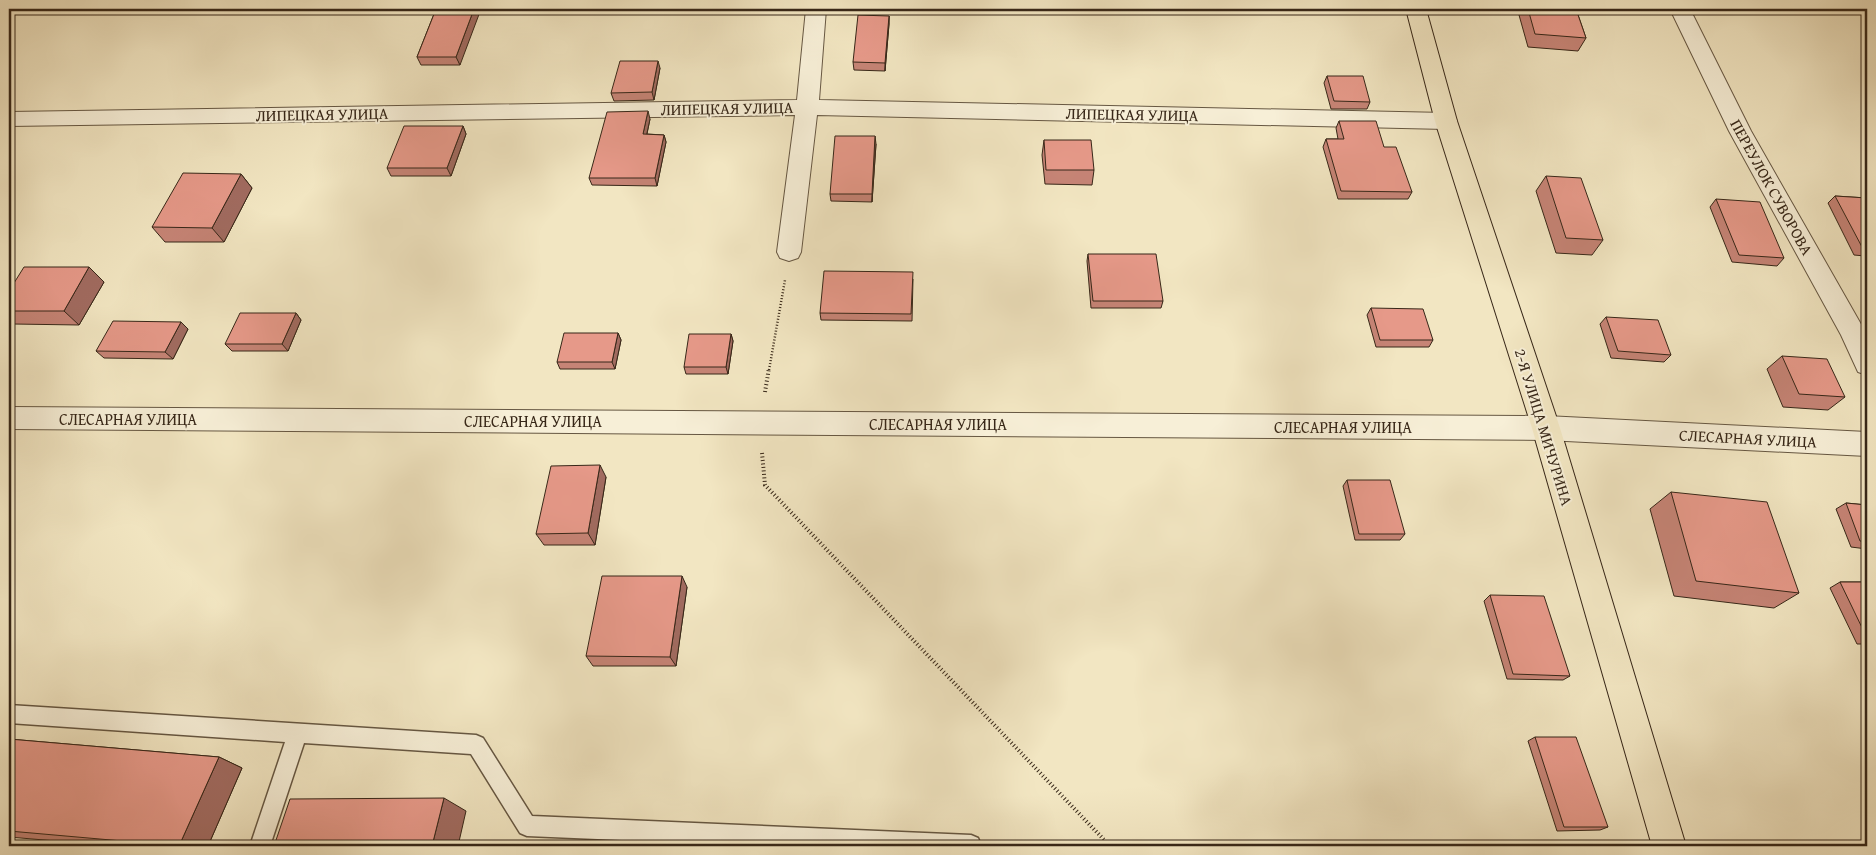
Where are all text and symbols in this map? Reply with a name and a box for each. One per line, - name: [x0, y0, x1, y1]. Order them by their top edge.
- street label: ЛИПЕЦКАЯ УЛИЦА: [660, 95, 794, 121]
- street label: ЛИПЕЦКАЯ УЛИЦА: [255, 101, 389, 127]
- street label: ЛИПЕЦКАЯ УЛИЦА: [1065, 101, 1199, 127]
- street label: ПЕРЕУЛОК СУВОРОВА: [1725, 115, 1820, 260]
- street label: 2-Я УЛИЦА МИЧУРИНА: [1509, 346, 1579, 509]
- street label: СЛЕСАРНАЯ УЛИЦА: [59, 407, 197, 431]
- street label: СЛЕСАРНАЯ УЛИЦА: [464, 409, 602, 433]
- street label: СЛЕСАРНАЯ УЛИЦА: [869, 412, 1007, 436]
- street label: СЛЕСАРНАЯ УЛИЦА: [1274, 415, 1412, 439]
- street label: СЛЕСАРНАЯ УЛИЦА: [1679, 422, 1818, 454]

